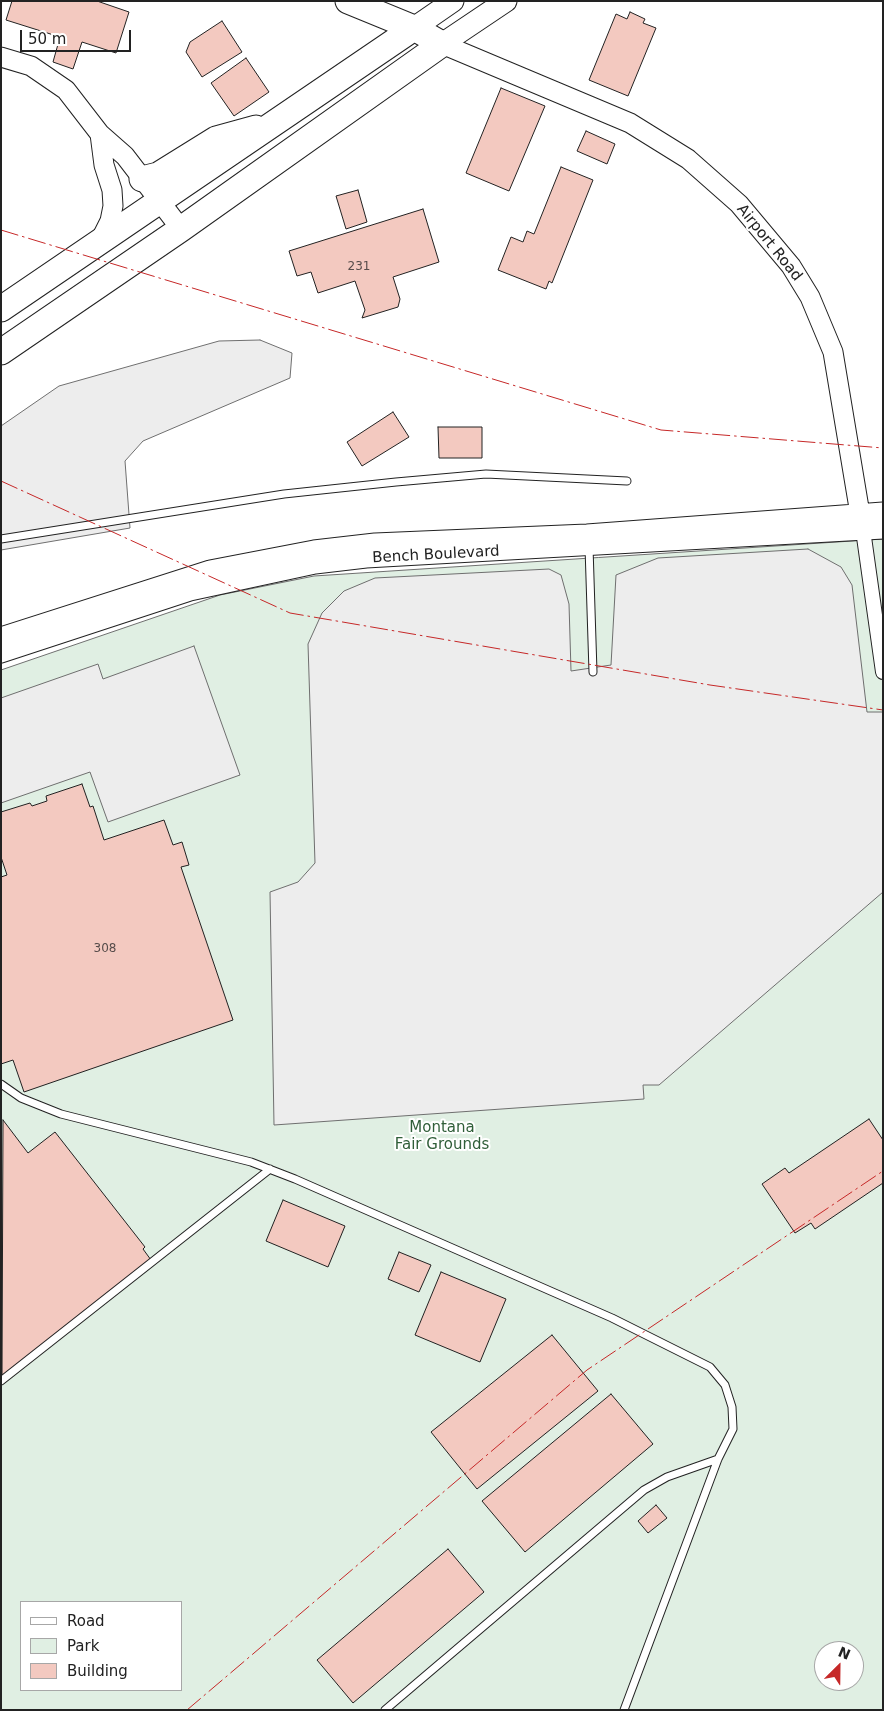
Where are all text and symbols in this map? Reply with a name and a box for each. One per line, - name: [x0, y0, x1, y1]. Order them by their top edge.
- scale bar: [22, 20, 134, 52]
- text: 50 m: [28, 30, 66, 48]
- street label: Airport Road: [733, 201, 805, 285]
- house number: 231: [348, 260, 370, 274]
- street label: Bench Boulevard: [372, 543, 500, 567]
- house number: 308: [94, 942, 116, 956]
- park label: Montana Fair Grounds: [395, 1119, 489, 1154]
- legend: [20, 1601, 182, 1691]
- text: Road: [67, 1612, 105, 1630]
- text: Park: [67, 1637, 99, 1655]
- north arrow: [814, 1641, 864, 1691]
- text: N: [836, 1643, 853, 1663]
- text: Building: [67, 1662, 128, 1680]

